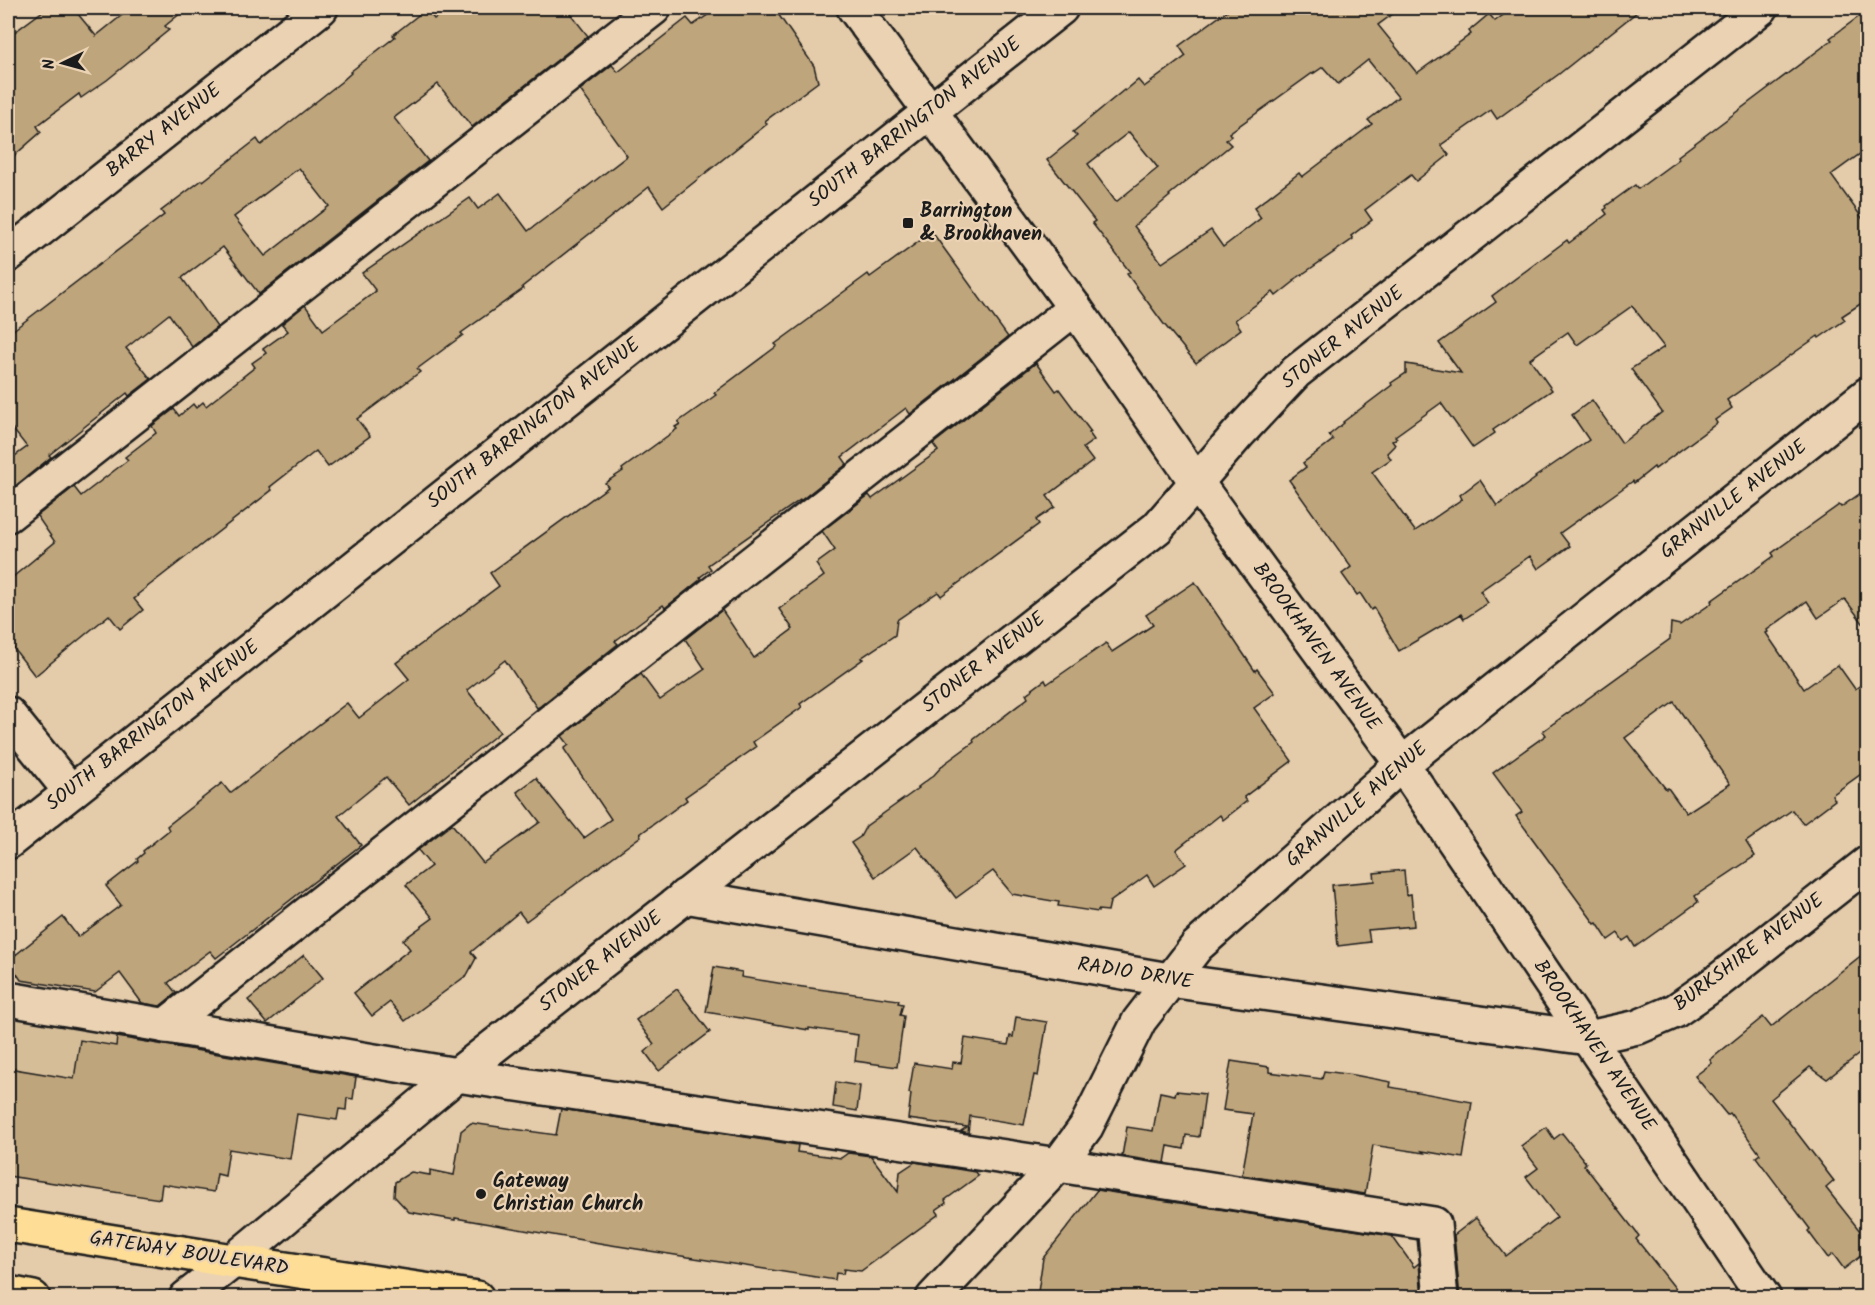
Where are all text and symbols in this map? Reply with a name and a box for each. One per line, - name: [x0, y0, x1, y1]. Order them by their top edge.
- street label: SOUTH BARRINGTON AVENUE: [801, 29, 1030, 217]
- north arrow: [33, 33, 93, 93]
- text: N: [37, 58, 62, 70]
- street label: BARRY AVENUE: [99, 75, 230, 187]
- place label: Barrington & Brookhaven: [920, 196, 1042, 251]
- marker: Barrington & Brookhaven: [901, 216, 915, 230]
- street label: STONER AVENUE: [1275, 277, 1412, 398]
- street label: SOUTH BARRINGTON AVENUE: [420, 330, 649, 518]
- street label: GRANVILLE AVENUE: [1653, 431, 1816, 568]
- street label: BROOKHAVEN AVENUE: [1244, 556, 1389, 739]
- street label: STONER AVENUE: [915, 603, 1054, 722]
- street label: SOUTH BARRINGTON AVENUE: [39, 632, 268, 820]
- street label: GRANVILLE AVENUE: [1279, 733, 1436, 876]
- street label: BURKSHIRE AVENUE: [1667, 885, 1832, 1020]
- street label: STONER AVENUE: [532, 902, 671, 1021]
- street label: RADIO DRIVE: [1075, 949, 1196, 999]
- street label: BROOKHAVEN AVENUE: [1524, 953, 1664, 1140]
- place label: Gateway Christian Church: [493, 1166, 643, 1221]
- marker: Gateway Christian Church: [474, 1187, 488, 1201]
- street label: GATEWAY BOULEVARD: [87, 1222, 291, 1286]

